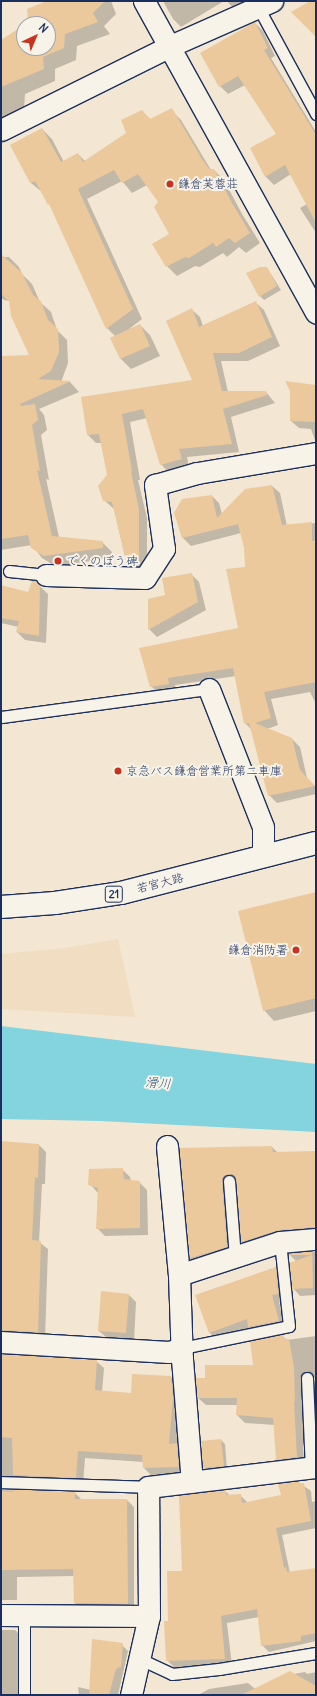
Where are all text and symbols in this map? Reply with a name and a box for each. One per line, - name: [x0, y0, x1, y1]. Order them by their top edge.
- north arrow: [16, 16, 56, 56]
- text: N: [36, 20, 51, 36]
- place label: 鎌倉芙蓉荘: [178, 177, 238, 191]
- marker: 鎌倉芙蓉荘: [165, 179, 175, 189]
- place label: でくのぼう碑: [66, 554, 138, 568]
- marker: でくのぼう碑: [53, 556, 63, 566]
- place label: 京急バス鎌倉営業所第二車庫: [126, 764, 282, 778]
- marker: 京急バス鎌倉営業所第二車庫: [113, 766, 123, 776]
- street label: 若宮大路: [135, 870, 185, 896]
- road number: 21: [104, 885, 124, 903]
- place label: 鎌倉消防署: [228, 943, 288, 957]
- marker: 鎌倉消防署: [291, 945, 301, 955]
- water label: 滑川: [144, 1075, 172, 1093]

